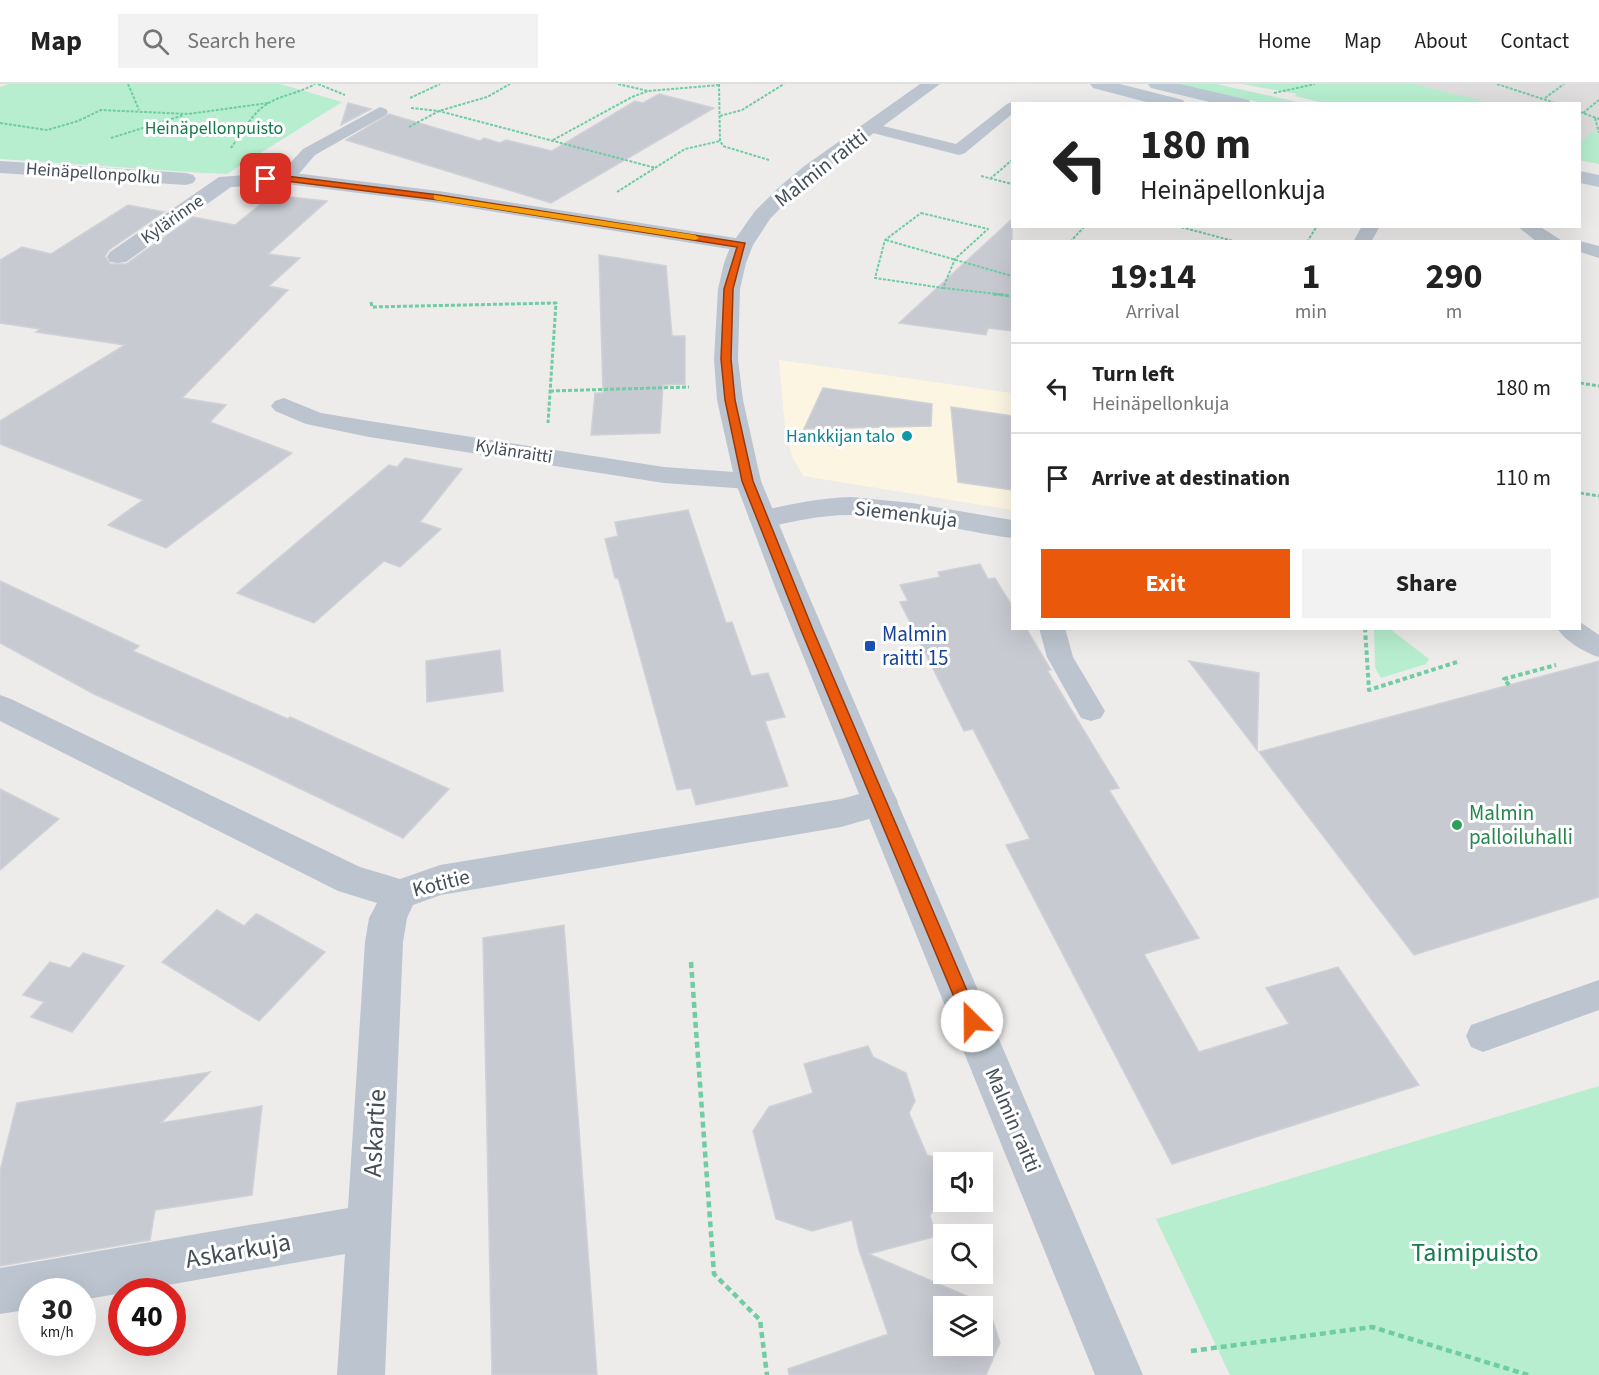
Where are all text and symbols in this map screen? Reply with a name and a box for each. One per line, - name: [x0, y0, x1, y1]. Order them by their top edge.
- search box: [118, 14, 538, 68]
- text: Map: [30, 21, 82, 61]
- icon: search: [139, 25, 172, 58]
- text: Search here: [187, 25, 296, 57]
- text: Home: [1258, 26, 1311, 56]
- text: Map: [1344, 26, 1382, 56]
- text: About: [1415, 26, 1467, 56]
- text: Contact: [1500, 26, 1569, 56]
- text: 180 m: [1140, 115, 1251, 175]
- park label: Heinäpellonpuisto: [145, 116, 283, 141]
- street label: Malmin raitti: [768, 122, 874, 214]
- icon: left: [1041, 126, 1119, 204]
- pin: [240, 153, 291, 204]
- street label: Heinäpellonpolku: [25, 156, 161, 191]
- icon: arrive: [249, 162, 282, 195]
- text: Heinäpellonkuja: [1140, 171, 1326, 210]
- street label: Kylärinne: [136, 189, 209, 250]
- text: 19:14: [1109, 251, 1196, 302]
- text: 1: [1301, 251, 1320, 302]
- text: 290: [1426, 251, 1483, 302]
- text: Arrival: [1126, 298, 1180, 326]
- text: min: [1295, 298, 1327, 326]
- text: m: [1446, 298, 1462, 326]
- text: Turn left: [1092, 358, 1174, 390]
- icon: left: [1041, 372, 1074, 405]
- text: 180 m: [1496, 372, 1551, 404]
- text: Heinäpellonkuja: [1092, 390, 1229, 418]
- place label: Hankkijan talo: [786, 424, 895, 449]
- marker: Hankkijan talo: [900, 429, 914, 443]
- street label: Kylänraitti: [474, 433, 554, 470]
- icon: arrive: [1041, 462, 1074, 495]
- text: Arrive at destination: [1092, 462, 1290, 494]
- text: 110 m: [1496, 462, 1551, 494]
- street label: Siemenkuja: [853, 493, 959, 535]
- button: Exit: [1041, 549, 1290, 618]
- button: Share: [1302, 549, 1551, 618]
- place label: Malmin raitti 15: [882, 619, 949, 673]
- marker: Malmin raitti 15: [863, 639, 877, 653]
- place label: Malmin palloiluhalli: [1469, 798, 1573, 852]
- marker: Malmin palloiluhalli: [1450, 818, 1464, 832]
- street label: Kotitie: [409, 861, 473, 905]
- position arrow: [940, 989, 1004, 1053]
- street label: Malmin raitti: [978, 1063, 1048, 1177]
- street label: Askartie: [354, 1088, 395, 1178]
- map controls: [933, 1152, 993, 1356]
- button: sound: [933, 1152, 993, 1212]
- street label: Askarkuja: [182, 1223, 294, 1278]
- button: search: [933, 1224, 993, 1284]
- park label: Taimipuisto: [1411, 1234, 1539, 1271]
- speed limit sign: 40: [108, 1278, 186, 1356]
- text: 30: [41, 1288, 73, 1331]
- button: layers: [933, 1296, 993, 1356]
- text: km/h: [40, 1322, 74, 1343]

